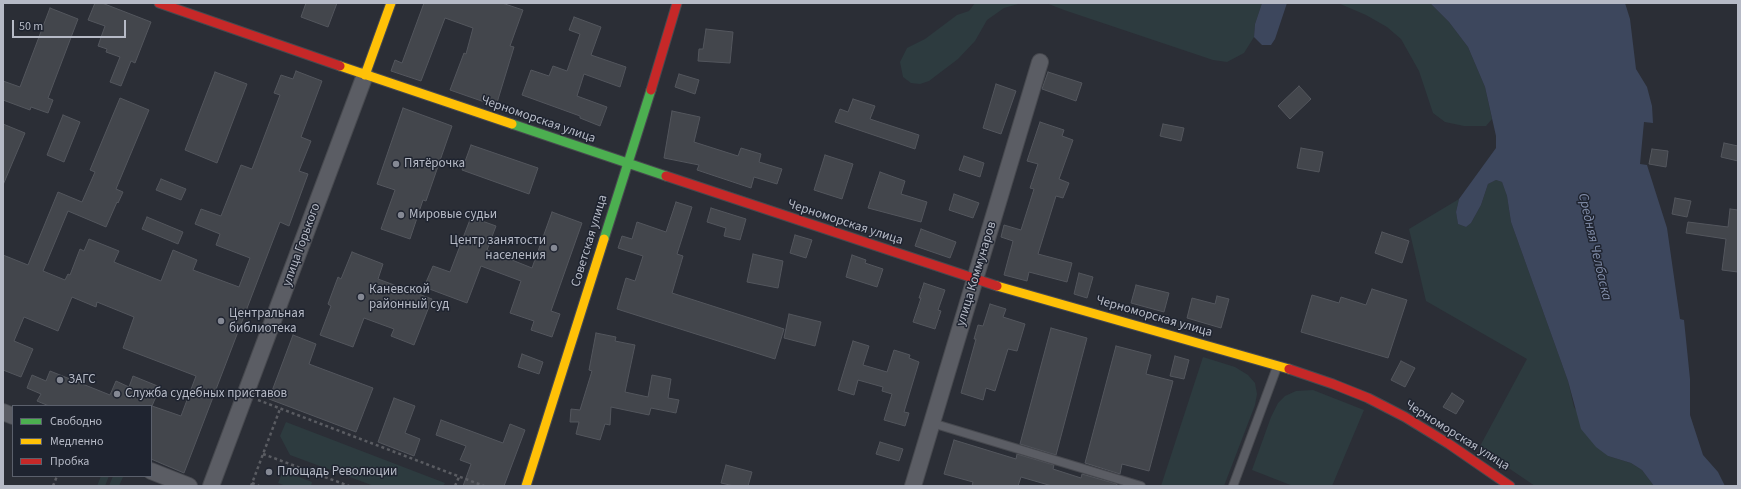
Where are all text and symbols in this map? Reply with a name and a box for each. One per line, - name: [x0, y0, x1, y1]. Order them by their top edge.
- scale bar: [14, 12, 128, 38]
- text: 50 m: [19, 18, 43, 35]
- street label: Черноморская улица: [479, 93, 597, 147]
- place label: Пятёрочка: [404, 156, 465, 172]
- marker: Пятёрочка: [391, 159, 401, 169]
- water label: Средняя Челбаска: [1573, 192, 1615, 302]
- street label: Советская улица: [569, 193, 611, 289]
- street label: Черноморская улица: [785, 197, 905, 249]
- street label: улица Горького: [280, 201, 324, 289]
- place label: Мировые судьи: [409, 207, 497, 223]
- marker: Мировые судьи: [396, 210, 406, 220]
- street label: улица Коммунаров: [954, 220, 1000, 328]
- place label: Центр занятости населения: [450, 233, 546, 264]
- marker: Центр занятости населения: [549, 243, 559, 253]
- place label: Каневской районный суд: [369, 282, 449, 313]
- marker: Каневской районный суд: [356, 292, 366, 302]
- street label: Черноморская улица: [1094, 293, 1214, 341]
- place label: Центральная библиотека: [229, 306, 305, 337]
- marker: Центральная библиотека: [216, 316, 226, 326]
- place label: ЗАГС: [68, 372, 96, 388]
- marker: ЗАГС: [55, 375, 65, 385]
- place label: Служба судебных приставов: [125, 386, 287, 402]
- marker: Служба судебных приставов: [112, 389, 122, 399]
- street label: Черноморская улица: [1402, 397, 1512, 475]
- legend: [12, 405, 152, 477]
- text: Свободно: [50, 413, 102, 430]
- text: Медленно: [50, 433, 104, 450]
- text: Пробка: [50, 453, 89, 470]
- place label: Площадь Революции: [277, 464, 397, 480]
- marker: Площадь Революции: [264, 467, 274, 477]

